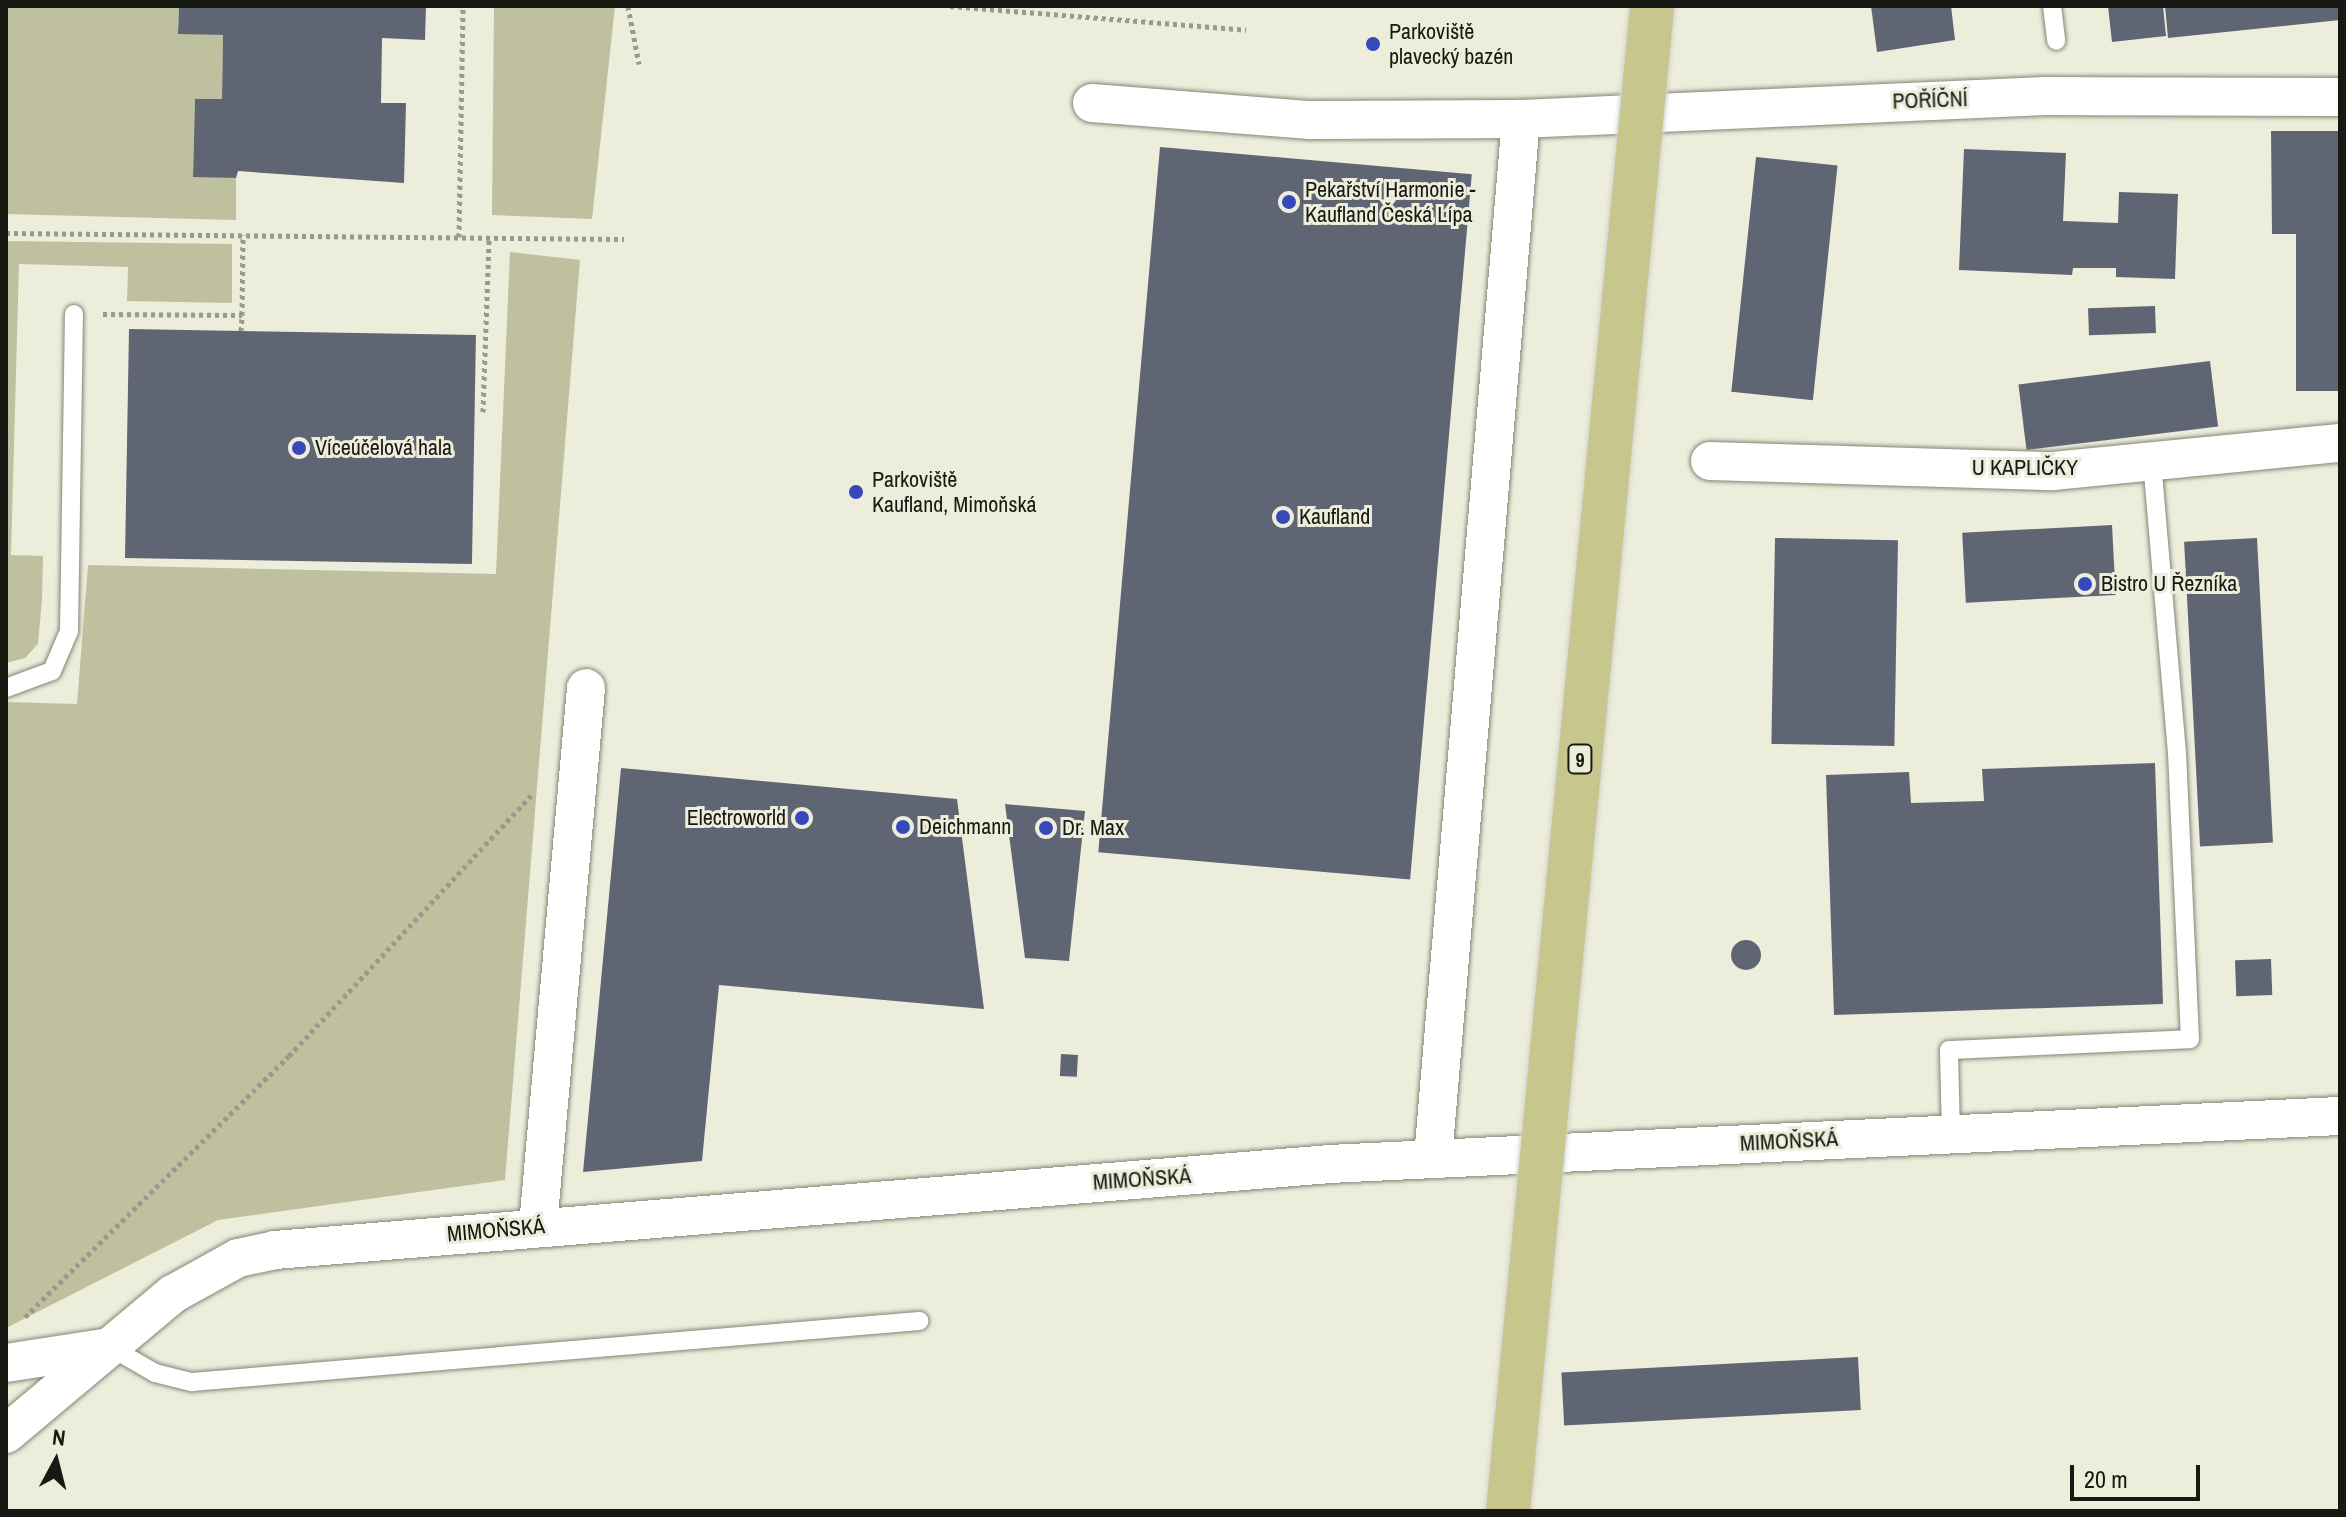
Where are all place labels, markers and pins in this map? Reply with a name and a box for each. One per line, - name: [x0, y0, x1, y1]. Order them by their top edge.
- place label: Parkoviště plavecký bazén: [1389, 18, 1513, 70]
- marker: Parkoviště plavecký bazén: [1364, 35, 1382, 53]
- place label: Pekařství Harmonie - Kaufland Česká Lípa: [1305, 176, 1475, 228]
- marker: Pekařství Harmonie - Kaufland Česká Lípa: [1280, 193, 1298, 211]
- place label: Víceúčelová hala: [315, 435, 452, 461]
- marker: Víceúčelová hala: [290, 439, 308, 457]
- place label: Parkoviště Kaufland, Mimoňská: [872, 466, 1036, 518]
- marker: Parkoviště Kaufland, Mimoňská: [847, 483, 865, 501]
- place label: Kaufland: [1299, 504, 1370, 530]
- marker: Kaufland: [1274, 508, 1292, 526]
- place label: Bistro U Řezníka: [2101, 571, 2237, 597]
- marker: Bistro U Řezníka: [2076, 575, 2094, 593]
- place label: Electroworld: [687, 805, 786, 831]
- marker: Electroworld: [793, 809, 811, 827]
- place label: Deichmann: [919, 814, 1011, 840]
- place label: Dr. Max: [1062, 815, 1124, 841]
- marker: Deichmann: [894, 818, 912, 836]
- marker: Dr. Max: [1037, 819, 1055, 837]

